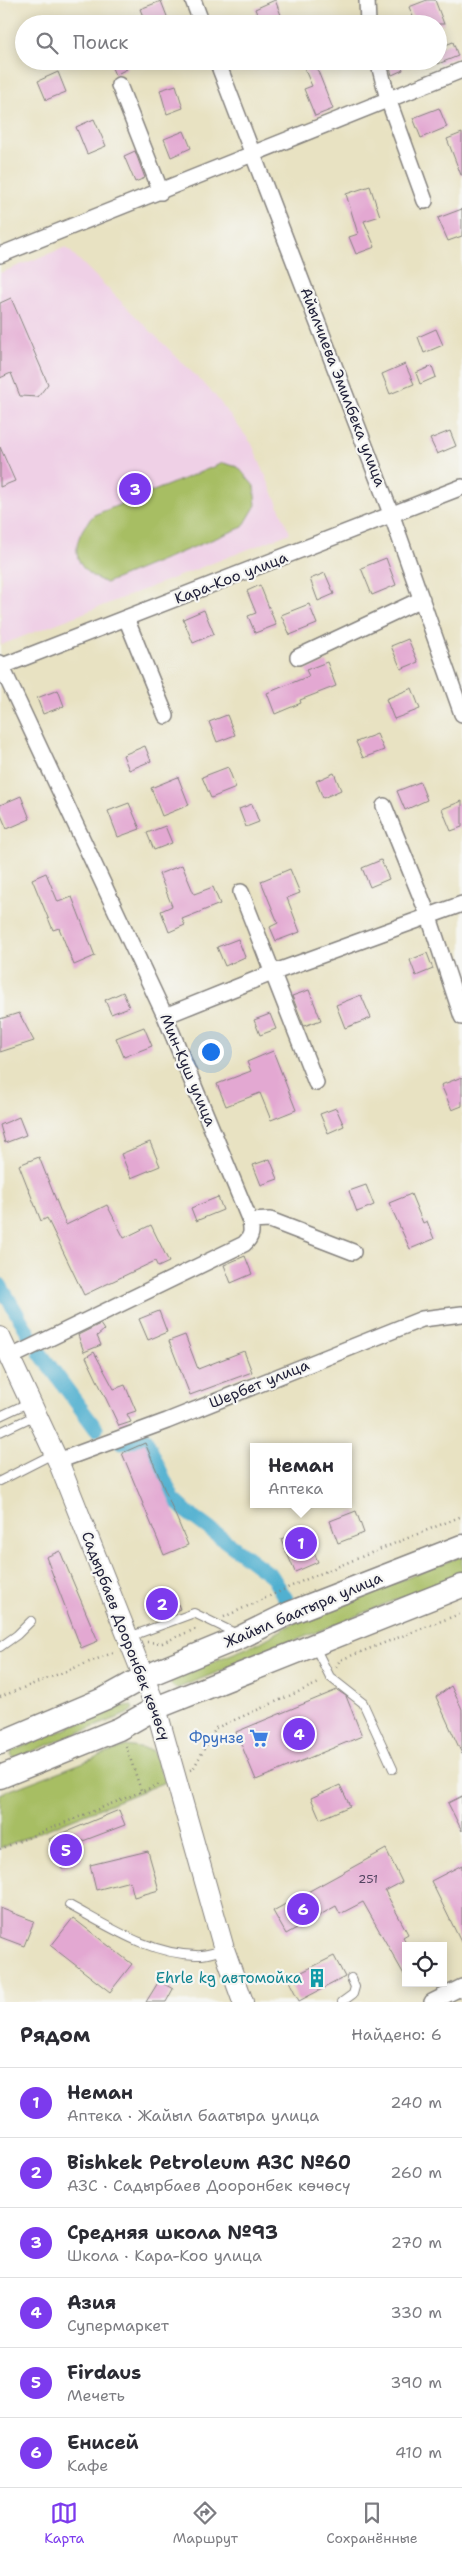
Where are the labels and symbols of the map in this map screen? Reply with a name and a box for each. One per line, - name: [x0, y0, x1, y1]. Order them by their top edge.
- street label: Айылчиева Эмилбека улица: [296, 285, 391, 490]
- pin: 3: [119, 470, 151, 508]
- street label: Кара-Коо улица: [172, 547, 291, 609]
- street label: Мин-Куш улица: [155, 1011, 221, 1130]
- your location: [198, 1039, 224, 1065]
- street label: Шербет улица: [206, 1355, 313, 1413]
- pin: 1: [285, 1524, 317, 1562]
- street label: Садырбаев Дооронбек көчөсү: [77, 1529, 175, 1744]
- street label: Жайыл баатыра улица: [221, 1567, 386, 1652]
- pin: 2: [146, 1585, 178, 1623]
- pin: 4: [283, 1715, 315, 1753]
- supermarket icon: Фрунзе: [248, 1727, 270, 1749]
- place label: Фрунзе: [189, 1728, 244, 1748]
- pin: 5: [50, 1831, 82, 1869]
- house number: 251: [358, 1871, 378, 1887]
- pin: 6: [287, 1890, 319, 1928]
- building icon: Ehrle kg автомойка: [306, 1967, 328, 1989]
- place label: Ehrle kg автомойка: [156, 1968, 303, 1988]

